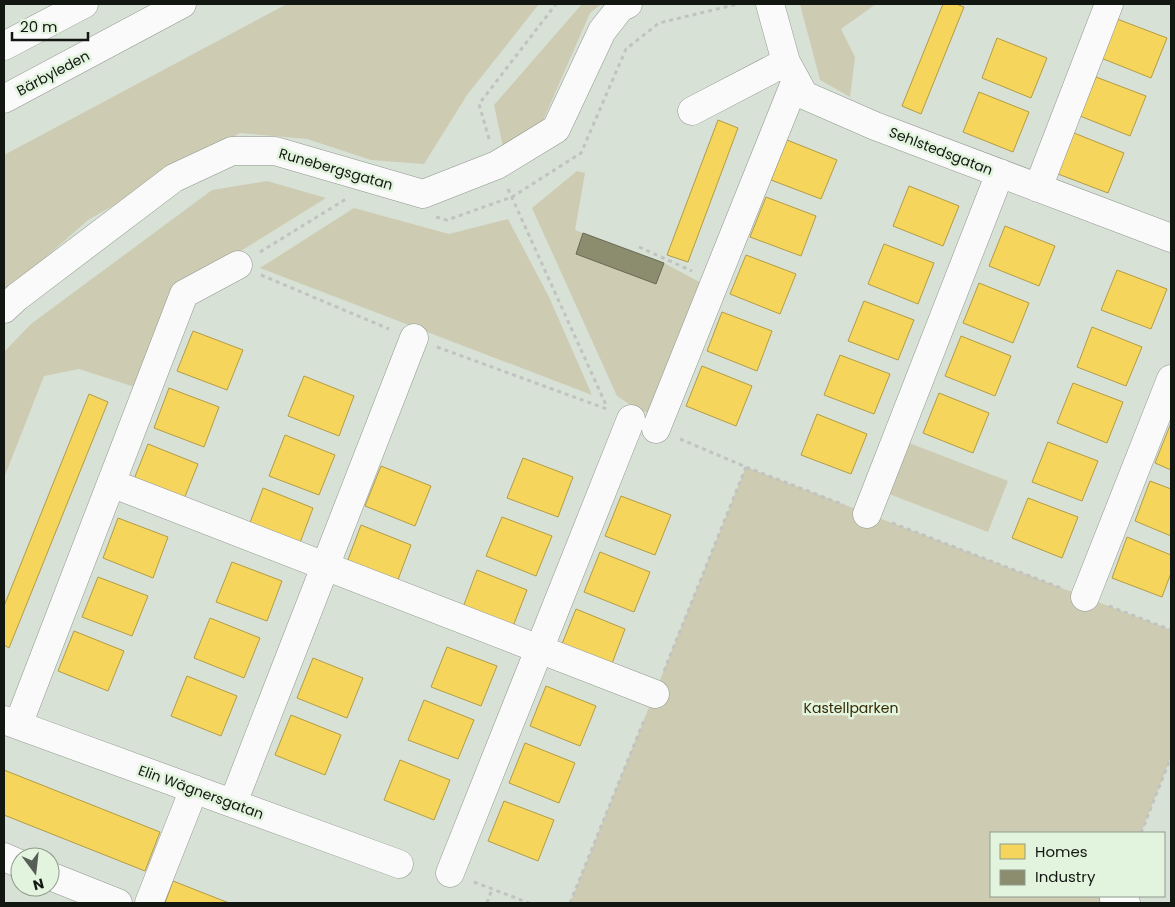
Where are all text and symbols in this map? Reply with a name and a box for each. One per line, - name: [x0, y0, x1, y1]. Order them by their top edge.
- scale bar: [12, 10, 89, 42]
- text: 20 m: [20, 16, 58, 37]
- street label: Bärbyleden: [13, 45, 93, 101]
- street label: Sehlstedsgatan: [886, 122, 996, 180]
- street label: Runebergsgatan: [277, 143, 395, 195]
- park label: Kastellparken: [804, 698, 898, 718]
- street label: Elin Wägnersgatan: [136, 760, 266, 824]
- legend: [990, 832, 1165, 897]
- text: Homes: [1035, 841, 1088, 862]
- north arrow: [10, 847, 60, 897]
- text: Industry: [1035, 866, 1096, 887]
- text: N: [31, 874, 46, 896]

